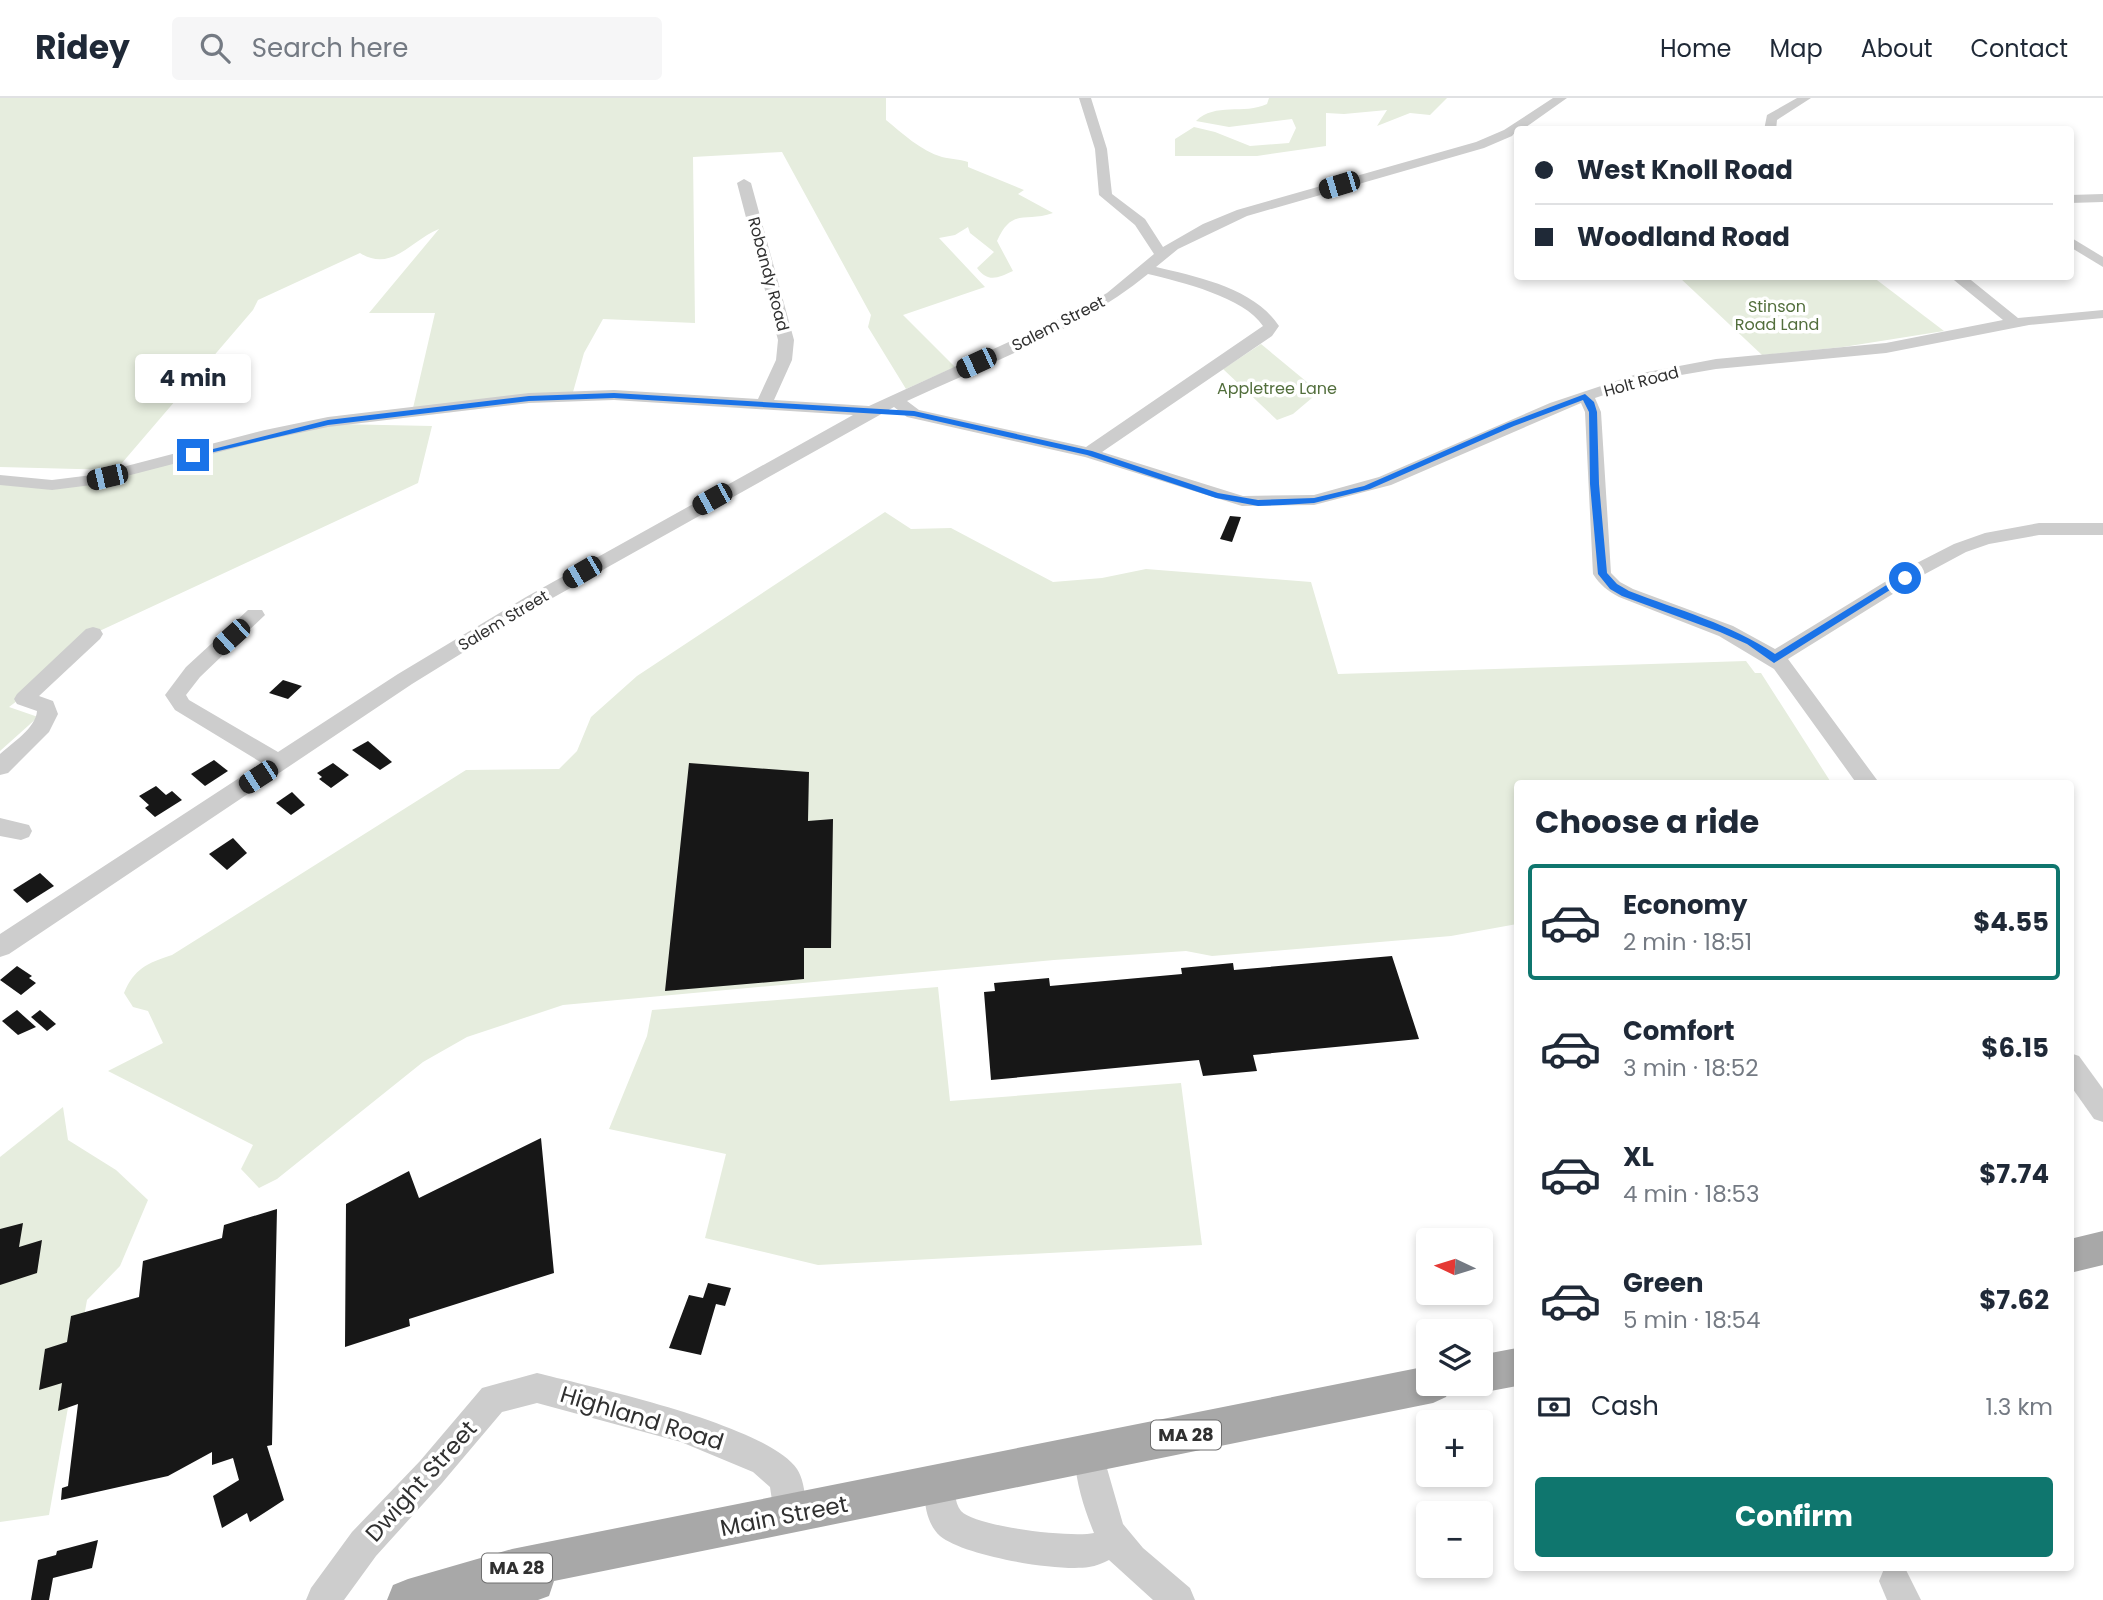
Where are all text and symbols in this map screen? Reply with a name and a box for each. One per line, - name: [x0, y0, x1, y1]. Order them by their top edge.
- search box: [172, 17, 662, 80]
- text: Ridey: [35, 24, 130, 71]
- icon: search: [196, 29, 234, 67]
- text: Search here: [252, 30, 408, 66]
- text: Home: [1660, 32, 1732, 65]
- text: Map: [1770, 32, 1823, 65]
- text: About: [1861, 32, 1932, 65]
- text: Contact: [1970, 32, 2068, 65]
- text: West Knoll Road: [1577, 152, 1793, 188]
- car: [1316, 169, 1363, 201]
- street label: Robandy Road: [742, 214, 795, 334]
- text: Woodland Road: [1577, 219, 1790, 255]
- street label: Salem Street: [1008, 290, 1109, 357]
- park label: Stinson Road Land: [1735, 295, 1819, 336]
- car: [953, 345, 1000, 381]
- callout: 4 min: [135, 354, 251, 402]
- street label: Holt Road: [1601, 360, 1681, 403]
- text: 4 min: [159, 362, 227, 394]
- park label: Appletree Lane: [1217, 377, 1337, 400]
- route end: [177, 439, 209, 471]
- car: [85, 462, 130, 492]
- car: [689, 480, 736, 518]
- car: [559, 552, 606, 592]
- route start: [1889, 562, 1921, 594]
- street label: Salem Street: [454, 584, 553, 656]
- car: [209, 615, 254, 659]
- car: [235, 757, 282, 797]
- text: Choose a ride: [1535, 799, 1759, 844]
- text: Economy: [1623, 887, 1747, 923]
- icon: car: [1539, 891, 1602, 954]
- text: $4.55: [1973, 904, 2049, 940]
- text: 2 min · 18:51: [1623, 926, 1752, 958]
- text: Comfort: [1623, 1013, 1735, 1049]
- icon: car: [1539, 1017, 1602, 1080]
- text: $6.15: [1981, 1030, 2049, 1066]
- text: 3 min · 18:52: [1623, 1052, 1758, 1084]
- text: XL: [1623, 1139, 1654, 1175]
- icon: car: [1539, 1143, 1602, 1206]
- text: $7.74: [1979, 1156, 2049, 1192]
- text: 4 min · 18:53: [1623, 1178, 1760, 1210]
- north arrow: [1416, 1228, 1493, 1306]
- map controls: [1416, 1228, 1493, 1578]
- text: Green: [1623, 1265, 1704, 1301]
- icon: car: [1539, 1269, 1602, 1332]
- text: $7.62: [1979, 1282, 2049, 1318]
- text: 5 min · 18:54: [1623, 1304, 1761, 1336]
- button: layers: [1416, 1319, 1493, 1396]
- street label: Highland Road: [556, 1378, 728, 1458]
- icon: cash: [1535, 1388, 1573, 1426]
- text: Cash: [1591, 1388, 1659, 1424]
- text: 1.3 km: [1986, 1391, 2053, 1423]
- button: +: [1416, 1410, 1493, 1487]
- street label: Dwight Street: [358, 1413, 484, 1549]
- road number: MA 28: [1151, 1420, 1221, 1450]
- button: Confirm: [1535, 1477, 2053, 1557]
- street label: Main Street: [718, 1488, 850, 1544]
- button: −: [1416, 1501, 1493, 1578]
- road number: MA 28: [482, 1554, 552, 1582]

